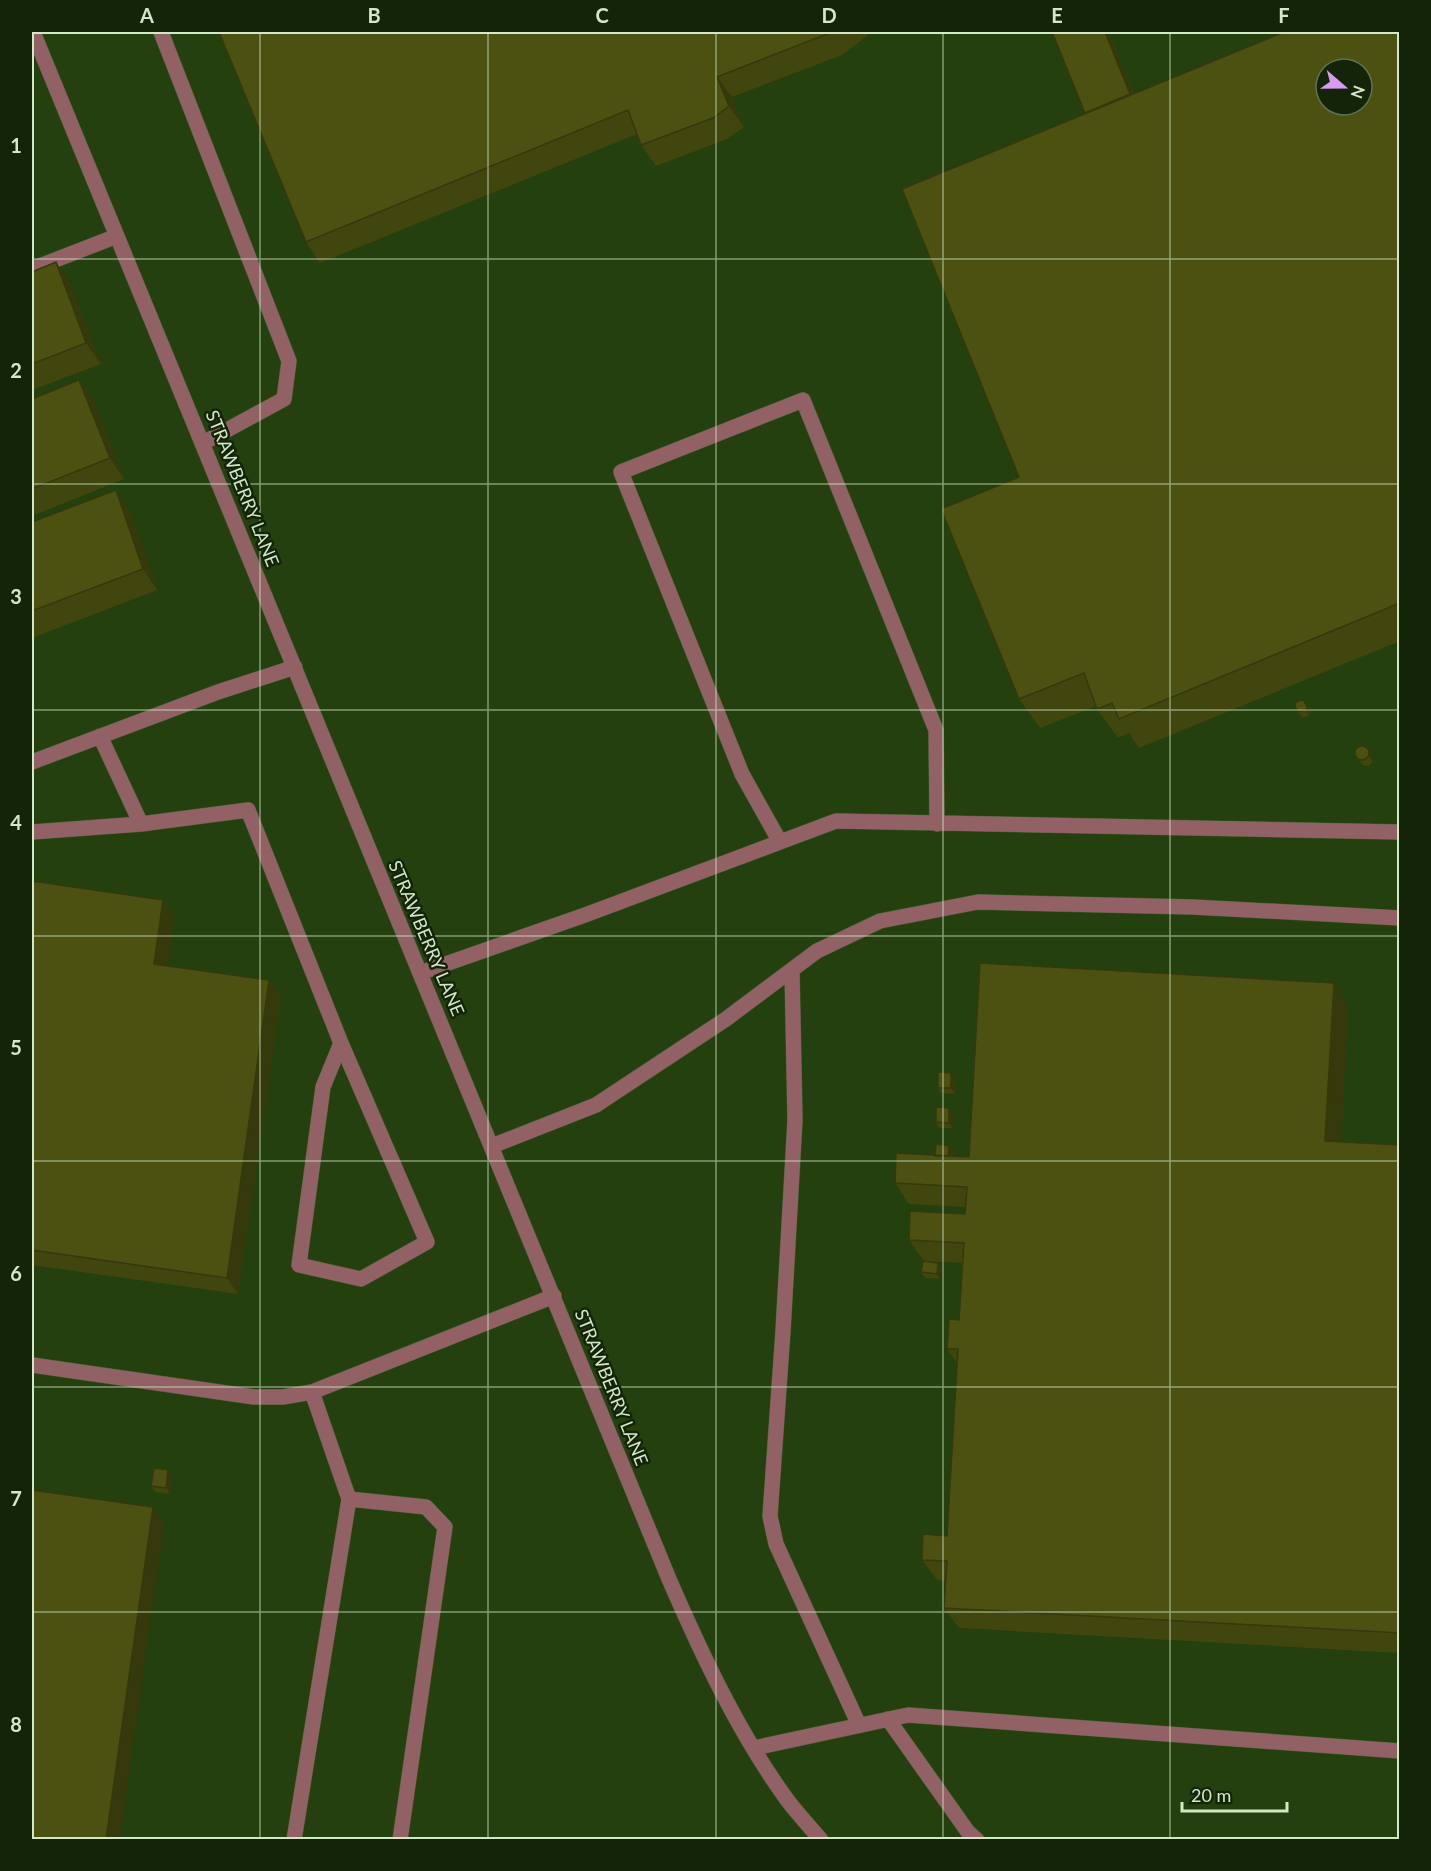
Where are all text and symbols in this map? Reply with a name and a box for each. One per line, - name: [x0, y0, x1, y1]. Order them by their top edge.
- text: A: [139, 3, 154, 27]
- text: B: [367, 3, 381, 27]
- text: C: [595, 3, 609, 27]
- text: D: [821, 3, 837, 27]
- text: E: [1051, 3, 1063, 27]
- text: F: [1278, 3, 1290, 27]
- north arrow: [1314, 57, 1374, 117]
- text: N: [1348, 83, 1370, 101]
- text: 1: [10, 133, 22, 157]
- text: 2: [10, 358, 22, 382]
- street label: STRAWBERRY LANE: [202, 407, 284, 569]
- text: 3: [10, 584, 22, 608]
- text: 4: [10, 810, 22, 834]
- street label: STRAWBERRY LANE: [384, 857, 470, 1019]
- text: 5: [10, 1035, 22, 1059]
- text: 6: [10, 1261, 22, 1285]
- street label: STRAWBERRY LANE: [571, 1306, 653, 1468]
- text: 7: [10, 1486, 22, 1510]
- text: 8: [10, 1712, 22, 1736]
- scale bar: [1182, 1775, 1287, 1813]
- text: 20 m: [1191, 1784, 1231, 1806]

